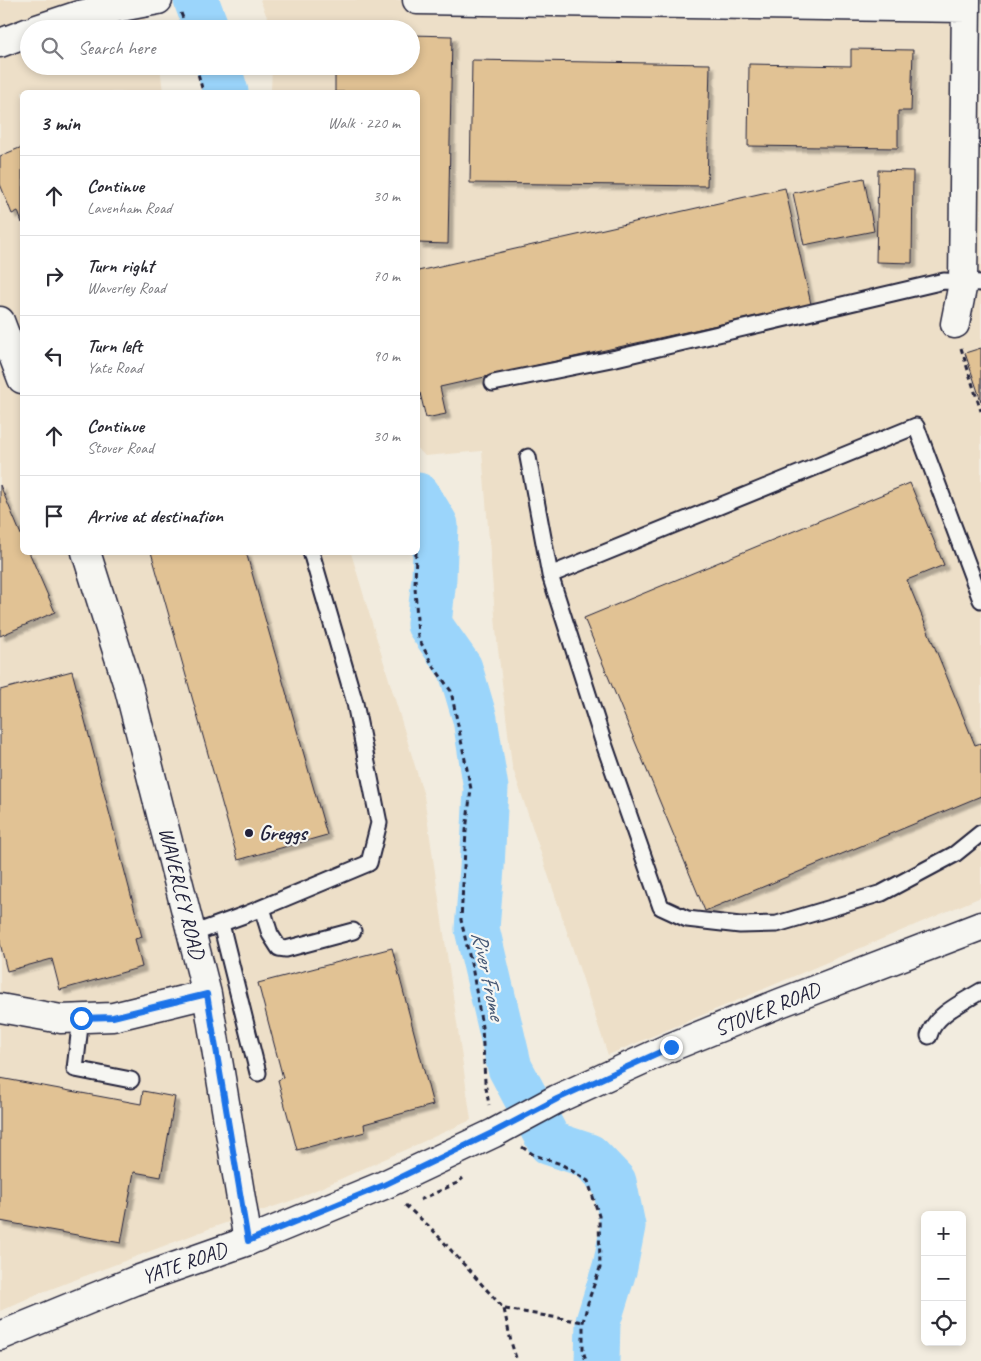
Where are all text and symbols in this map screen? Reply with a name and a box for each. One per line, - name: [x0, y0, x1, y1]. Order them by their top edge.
- search box: [20, 20, 420, 75]
- icon: search: [38, 34, 66, 62]
- text: Search here: [78, 36, 155, 60]
- text: 3 min: [40, 110, 80, 136]
- text: Walk · 220 m: [328, 113, 400, 133]
- text: Continue: [87, 174, 144, 198]
- icon: ahead: [40, 182, 68, 210]
- text: 30 m: [373, 186, 400, 206]
- text: Lavenham Road: [87, 198, 172, 218]
- text: Turn right: [87, 254, 154, 278]
- icon: right: [40, 262, 68, 290]
- text: 70 m: [373, 266, 400, 286]
- text: Waverley Road: [87, 278, 165, 298]
- text: Turn left: [87, 334, 142, 358]
- icon: left: [40, 342, 68, 370]
- text: 90 m: [373, 346, 400, 366]
- text: Yate Road: [87, 358, 142, 378]
- text: Continue: [87, 414, 144, 438]
- icon: ahead: [40, 422, 68, 450]
- text: 30 m: [373, 426, 400, 446]
- text: Stover Road: [87, 438, 154, 458]
- icon: arrive: [40, 502, 68, 530]
- text: Arrive at destination: [87, 504, 223, 528]
- place label: Greggs: [259, 820, 309, 846]
- street label: WAVERLEY ROAD: [153, 825, 211, 963]
- marker: Greggs: [243, 827, 255, 839]
- water label: River Frome: [465, 929, 512, 1025]
- street label: STOVER ROAD: [711, 975, 825, 1042]
- route start: [70, 1007, 93, 1030]
- route end: [660, 1036, 683, 1059]
- map controls: [921, 1211, 966, 1346]
- button: +: [921, 1211, 966, 1256]
- street label: YATE ROAD: [138, 1236, 232, 1290]
- button: −: [921, 1256, 966, 1301]
- button: locate: [921, 1301, 966, 1346]

